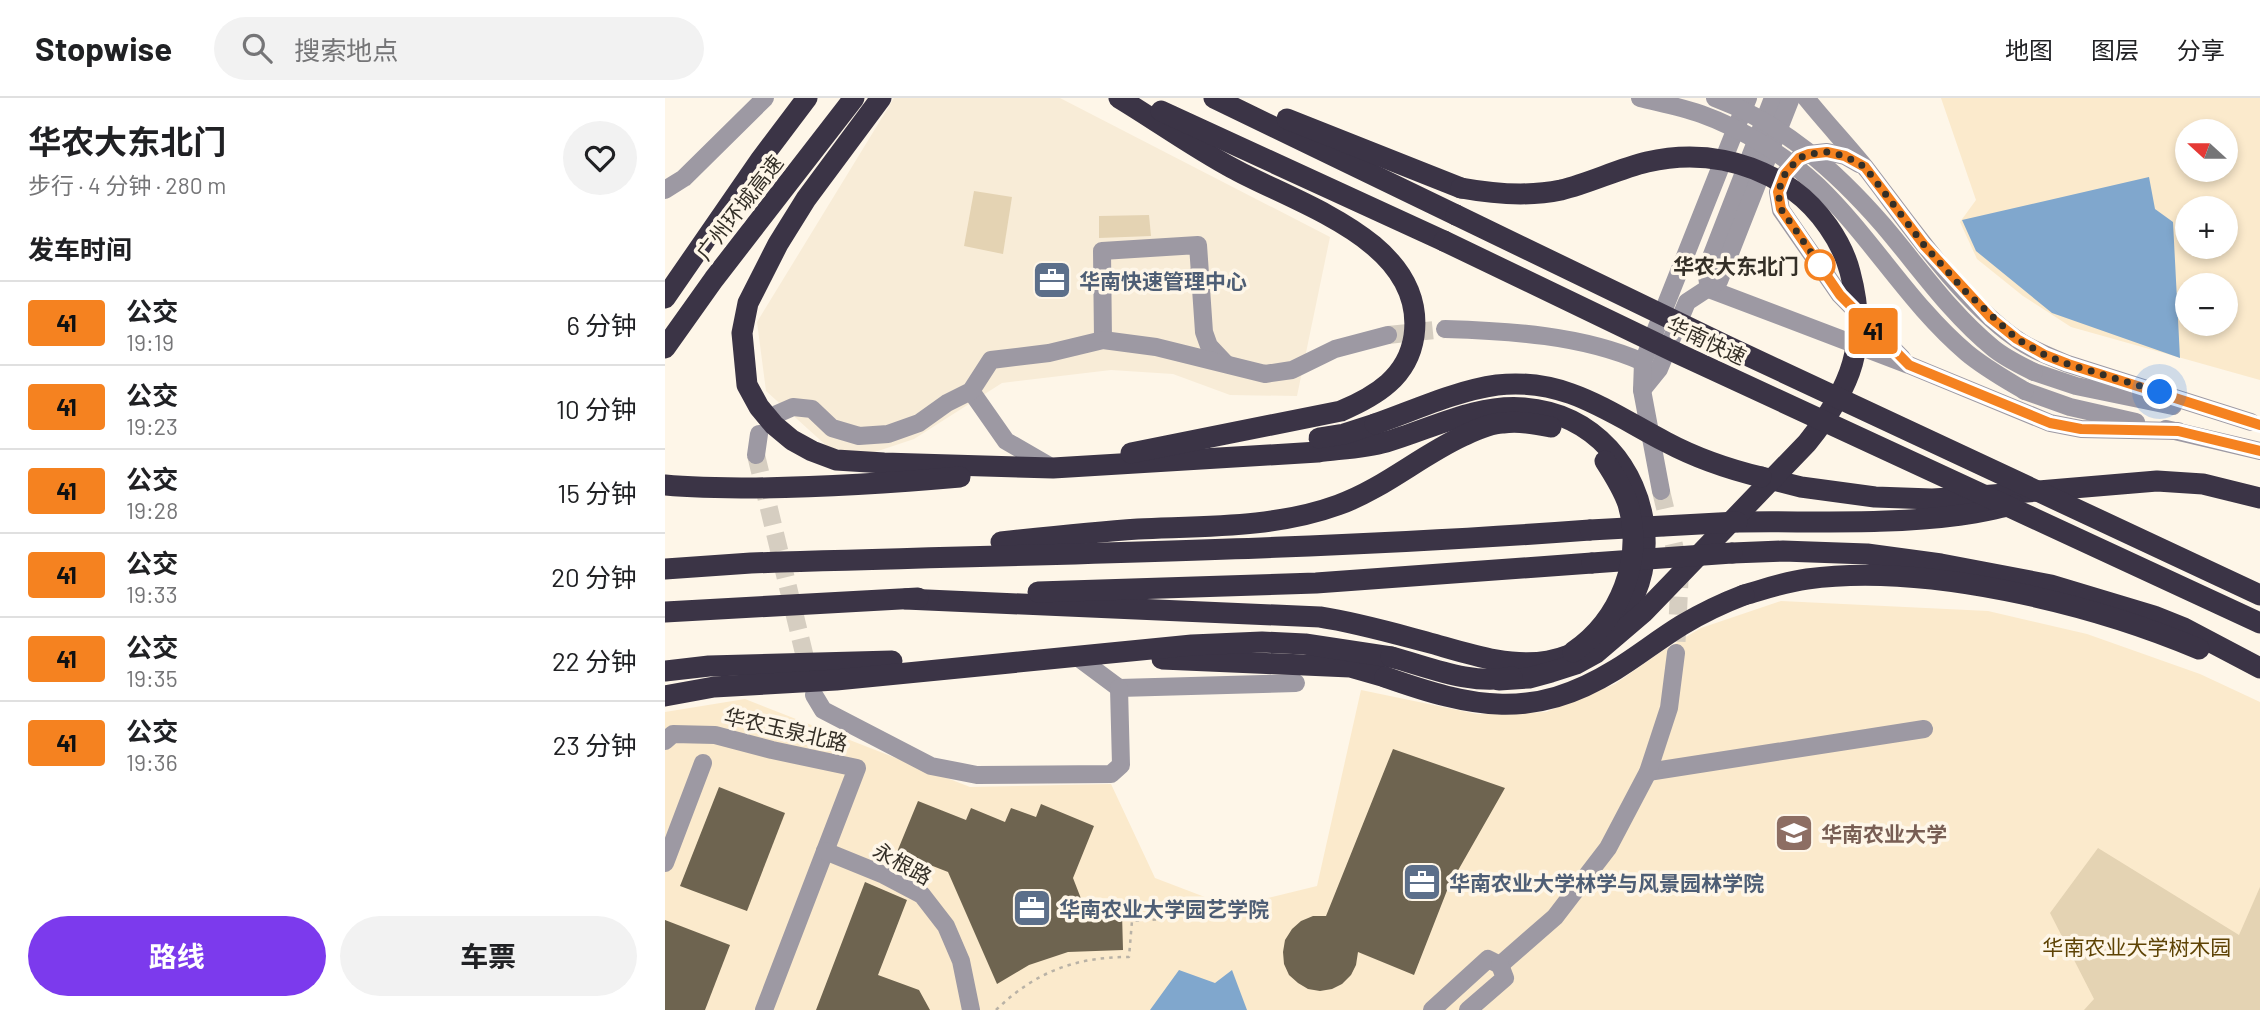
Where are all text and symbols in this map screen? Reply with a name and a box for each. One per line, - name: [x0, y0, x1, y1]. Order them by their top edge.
- search box: [214, 17, 704, 80]
- text: Stopwise: [35, 28, 172, 68]
- icon: search: [238, 29, 276, 67]
- text: 搜索地点: [294, 34, 398, 65]
- text: 地图: [2005, 35, 2053, 64]
- text: 图层: [2091, 35, 2139, 64]
- text: 分享: [2177, 35, 2225, 64]
- north arrow: [2175, 119, 2238, 182]
- map controls: [2175, 119, 2238, 336]
- text: 华农大东北门: [28, 121, 226, 161]
- button: heart: [563, 121, 637, 195]
- street label: 广州环城高速: [690, 150, 788, 264]
- text: 步行 · 4 分钟 · 280 m: [28, 171, 226, 199]
- button: +: [2175, 196, 2238, 259]
- text: 发车时间: [28, 233, 132, 264]
- marker: 华农大东北门: [1805, 250, 1835, 280]
- place label: 华农大东北门: [1673, 253, 1799, 278]
- office icon: 华南快速管理中心: [1031, 259, 1073, 301]
- place label: 华南快速管理中心: [1079, 268, 1247, 293]
- button: −: [2175, 273, 2238, 336]
- text: 公交: [126, 295, 178, 326]
- text: 41: [56, 308, 77, 337]
- line badge: 41: [1841, 308, 1905, 354]
- text: 6 分钟: [566, 309, 637, 340]
- street label: 华南快速: [1664, 311, 1750, 369]
- text: 41: [1863, 316, 1883, 345]
- text: 19:19: [126, 328, 174, 356]
- your location: [2142, 374, 2177, 409]
- text: 公交: [126, 379, 178, 410]
- text: 41: [56, 392, 77, 421]
- text: 10 分钟: [556, 393, 637, 424]
- text: 19:23: [126, 412, 178, 440]
- text: 公交: [126, 463, 178, 494]
- text: 41: [56, 476, 77, 505]
- text: 15 分钟: [557, 477, 637, 508]
- text: 19:28: [126, 496, 178, 524]
- text: 公交: [126, 547, 178, 578]
- text: 41: [56, 560, 77, 589]
- text: 20 分钟: [551, 561, 637, 592]
- text: 19:33: [126, 580, 178, 608]
- text: 公交: [126, 631, 178, 662]
- text: 41: [56, 644, 77, 673]
- text: 22 分钟: [552, 645, 637, 676]
- text: 19:35: [126, 664, 178, 692]
- street label: 华农玉泉北路: [722, 703, 850, 755]
- text: 公交: [126, 715, 178, 746]
- text: 41: [56, 728, 77, 757]
- text: 23 分钟: [553, 729, 637, 760]
- text: 19:36: [126, 748, 178, 776]
- school or university icon: 华南农业大学: [1773, 812, 1815, 854]
- place label: 华南农业大学: [1821, 821, 1947, 846]
- street label: 永根路: [869, 837, 937, 889]
- office icon: 华南农业大学林学与风景园林学院: [1401, 861, 1443, 903]
- place label: 华南农业大学林学与风景园林学院: [1449, 870, 1764, 895]
- office icon: 华南农业大学园艺学院: [1011, 887, 1053, 929]
- place label: 华南农业大学园艺学院: [1059, 896, 1269, 921]
- button: 路线: [28, 916, 326, 996]
- button: 车票: [340, 916, 637, 996]
- park label: 华南农业大学树木园: [2043, 934, 2232, 959]

